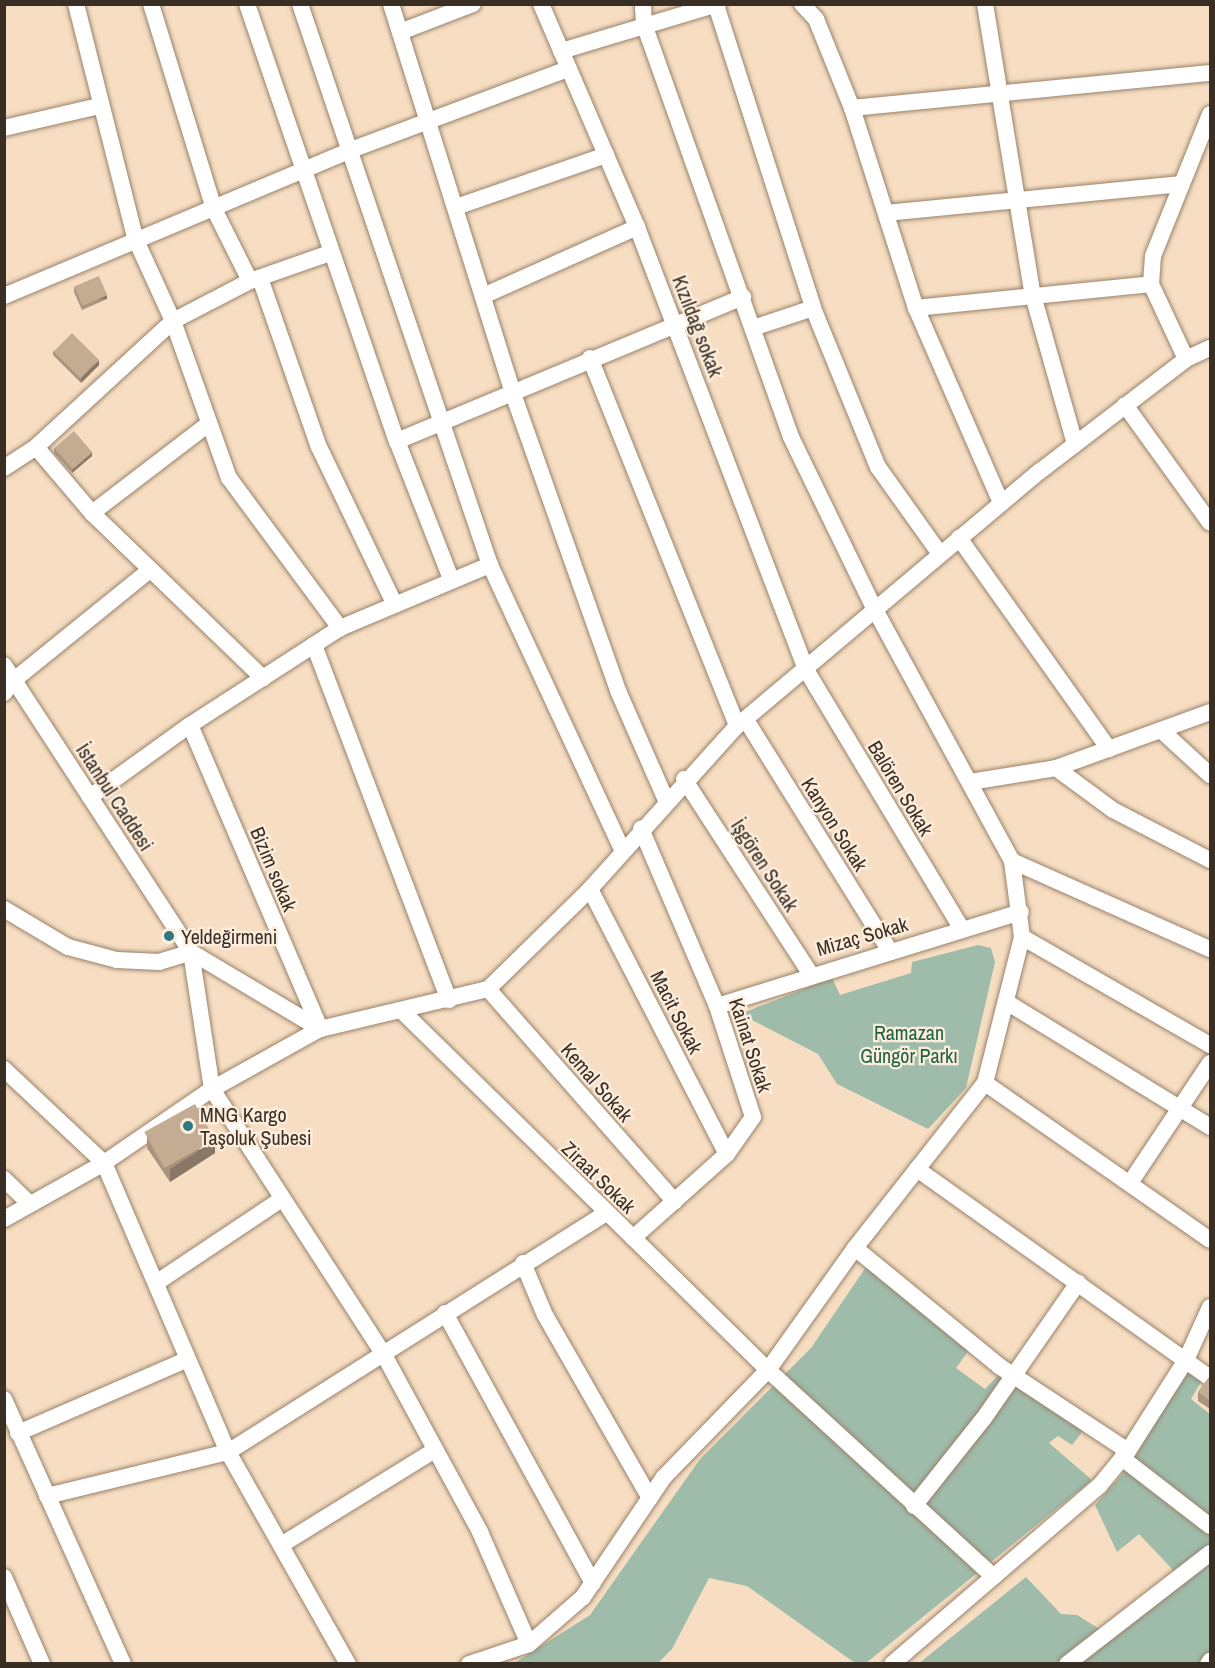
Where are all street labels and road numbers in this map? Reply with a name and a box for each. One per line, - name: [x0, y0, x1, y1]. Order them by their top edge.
- street label: Kızıldağ sokak: [668, 272, 728, 380]
- street label: Balören Sokak: [863, 736, 939, 840]
- street label: İstanbul Caddesi: [71, 739, 159, 855]
- street label: Kanyon Sokak: [797, 773, 873, 875]
- street label: İşgören Sokak: [726, 815, 804, 915]
- street label: Bizim sokak: [246, 823, 302, 915]
- street label: Mizaç Sokak: [814, 912, 910, 960]
- street label: Macit Sokak: [646, 966, 708, 1058]
- street label: Kainat Sokak: [725, 995, 777, 1095]
- street label: Kemal Sokak: [556, 1038, 638, 1126]
- street label: Ziraat Sokak: [557, 1136, 641, 1218]

